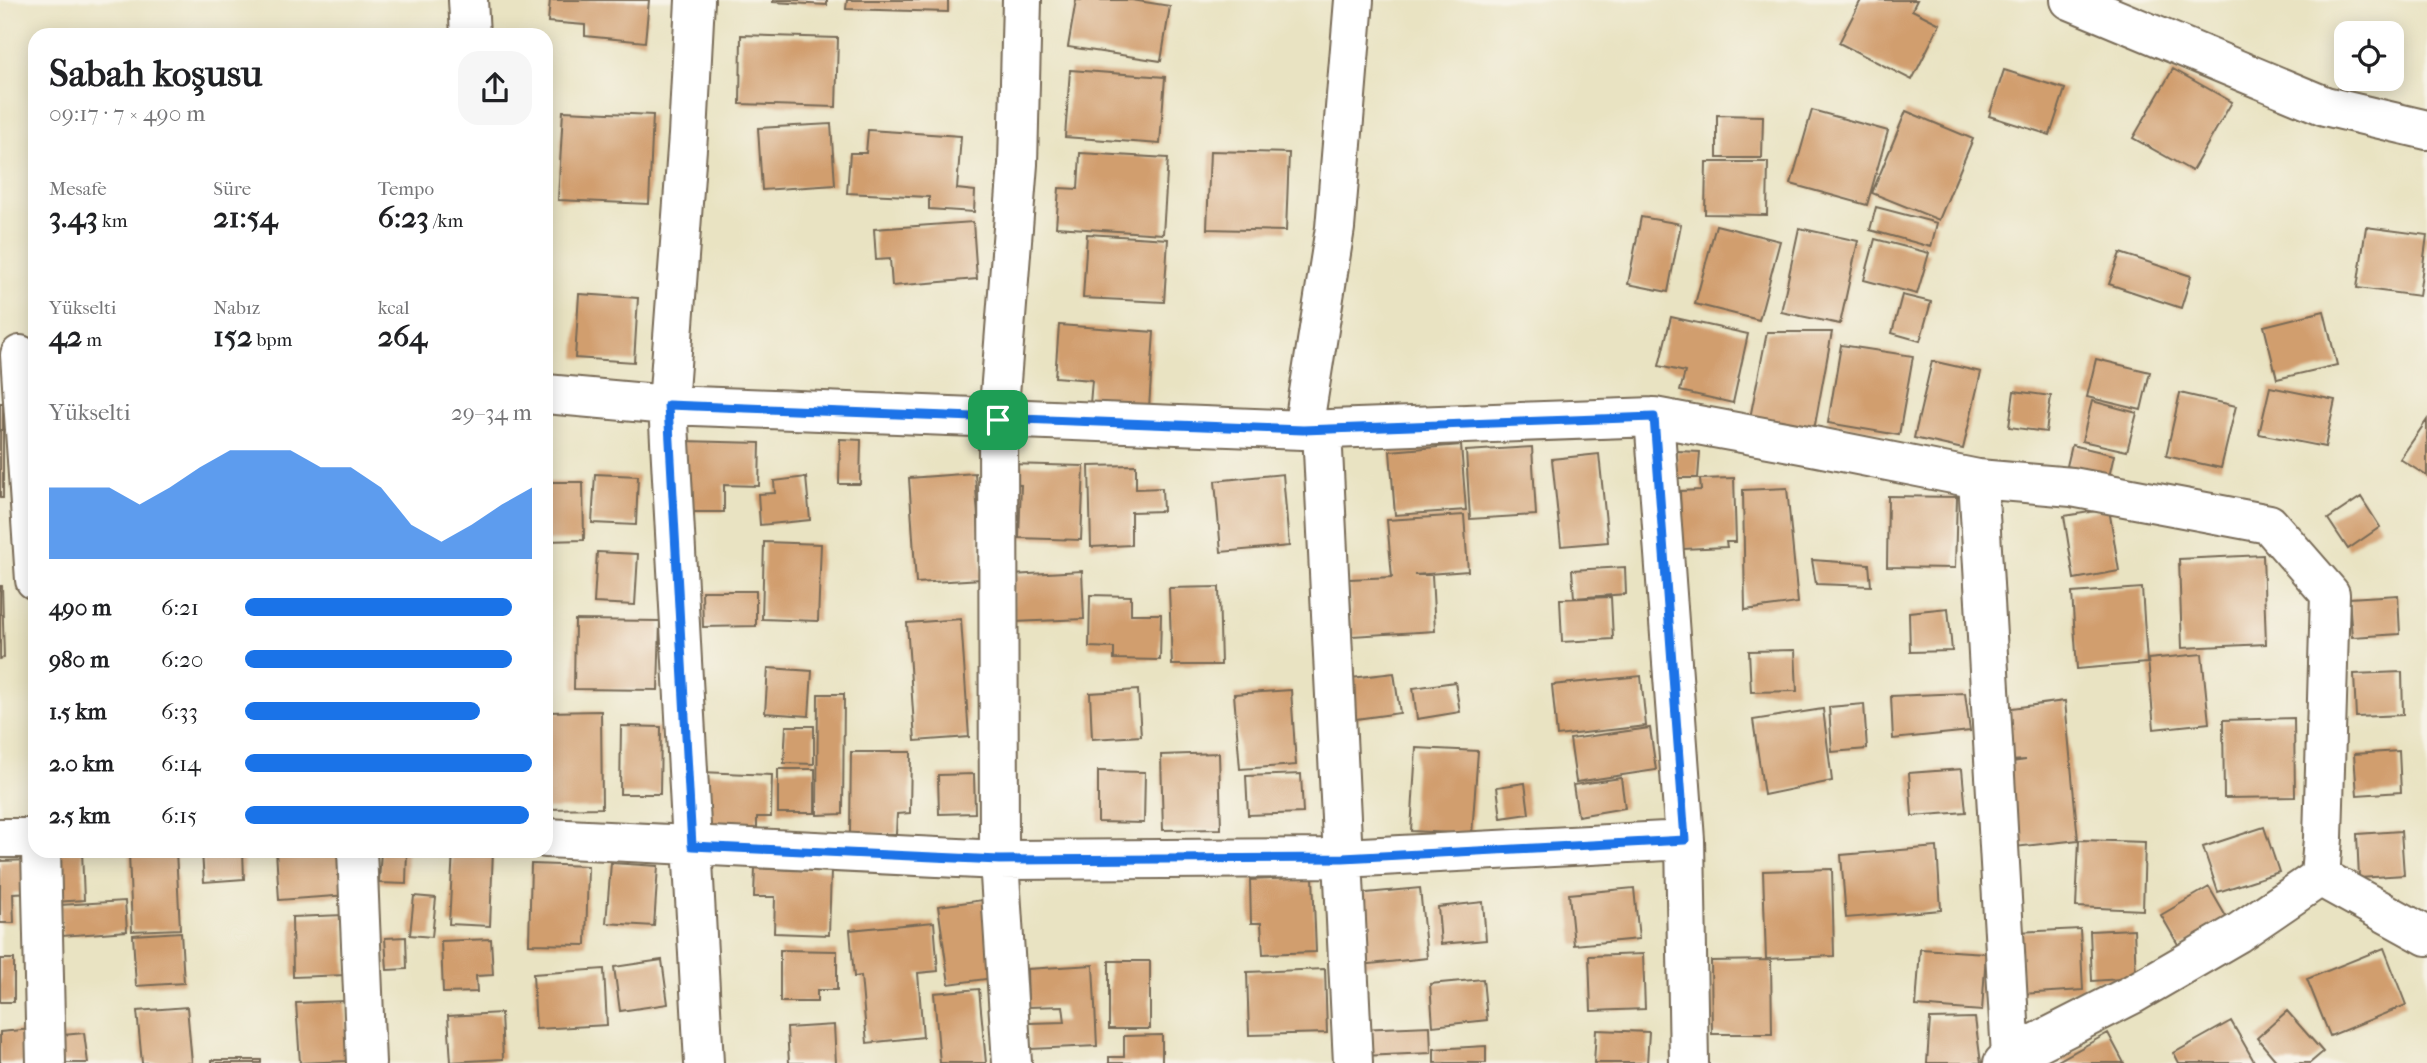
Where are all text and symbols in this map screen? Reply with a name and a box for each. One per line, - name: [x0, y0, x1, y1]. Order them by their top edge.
- map controls: [2334, 21, 2404, 91]
- button: locate: [2334, 21, 2404, 91]
- text: Sabah koşusu: [49, 51, 262, 96]
- button: share: [458, 51, 532, 125]
- text: 09:17 · 7 × 490 m: [49, 100, 205, 127]
- text: Mesafe: [49, 178, 107, 200]
- text: Süre: [213, 178, 251, 200]
- text: Tempo: [378, 178, 434, 200]
- text: 3.43: [49, 200, 98, 235]
- text: 21:54: [213, 200, 277, 235]
- text: 6:23: [378, 200, 429, 235]
- text: km: [98, 210, 128, 232]
- text: /km: [429, 210, 463, 232]
- text: Yükselti: [49, 297, 116, 319]
- text: Nabız: [213, 297, 260, 319]
- text: kcal: [378, 297, 410, 319]
- text: 42: [49, 319, 82, 354]
- text: 152: [213, 319, 252, 354]
- text: 264: [378, 319, 427, 354]
- text: m: [82, 329, 102, 351]
- text: bpm: [252, 329, 292, 351]
- pin: [968, 390, 1028, 450]
- text: Yükselti: [49, 399, 130, 426]
- text: 29–34 m: [451, 399, 532, 426]
- icon: arrive: [979, 401, 1017, 439]
- text: 490 m: [49, 594, 111, 621]
- text: 6:21: [161, 594, 199, 621]
- text: 980 m: [49, 646, 109, 673]
- text: 6:20: [161, 646, 204, 673]
- text: 1.5 km: [49, 698, 107, 725]
- text: 6:33: [161, 698, 198, 725]
- text: 2.0 km: [49, 750, 114, 777]
- text: 6:14: [161, 750, 201, 777]
- text: 2.5 km: [49, 802, 110, 829]
- text: 6:15: [161, 802, 197, 829]

